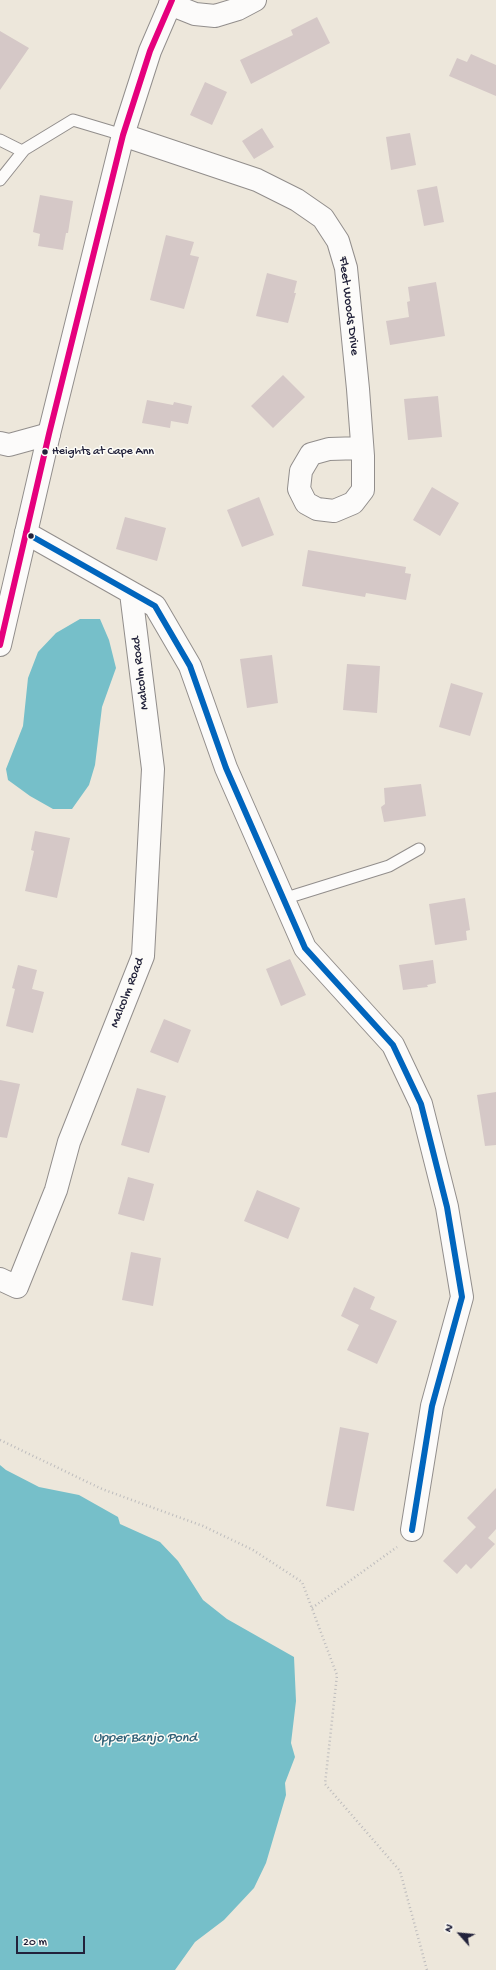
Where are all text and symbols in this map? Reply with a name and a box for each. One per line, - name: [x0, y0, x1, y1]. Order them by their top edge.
- street label: Fleet Woods Drive: [334, 256, 362, 356]
- place label: Heights at Cape Ann: [52, 445, 154, 459]
- marker: Heights at Cape Ann: [40, 447, 50, 457]
- unlabelled marker: [26, 531, 36, 541]
- street label: Malcolm Road: [129, 635, 153, 711]
- street label: Malcolm Road: [107, 956, 149, 1030]
- water label: Upper Banjo Pond: [93, 1731, 197, 1747]
- north arrow: [440, 1914, 480, 1954]
- text: N: [442, 1923, 456, 1934]
- scale bar: [18, 1928, 87, 1954]
- text: 20 m: [23, 1936, 47, 1950]

